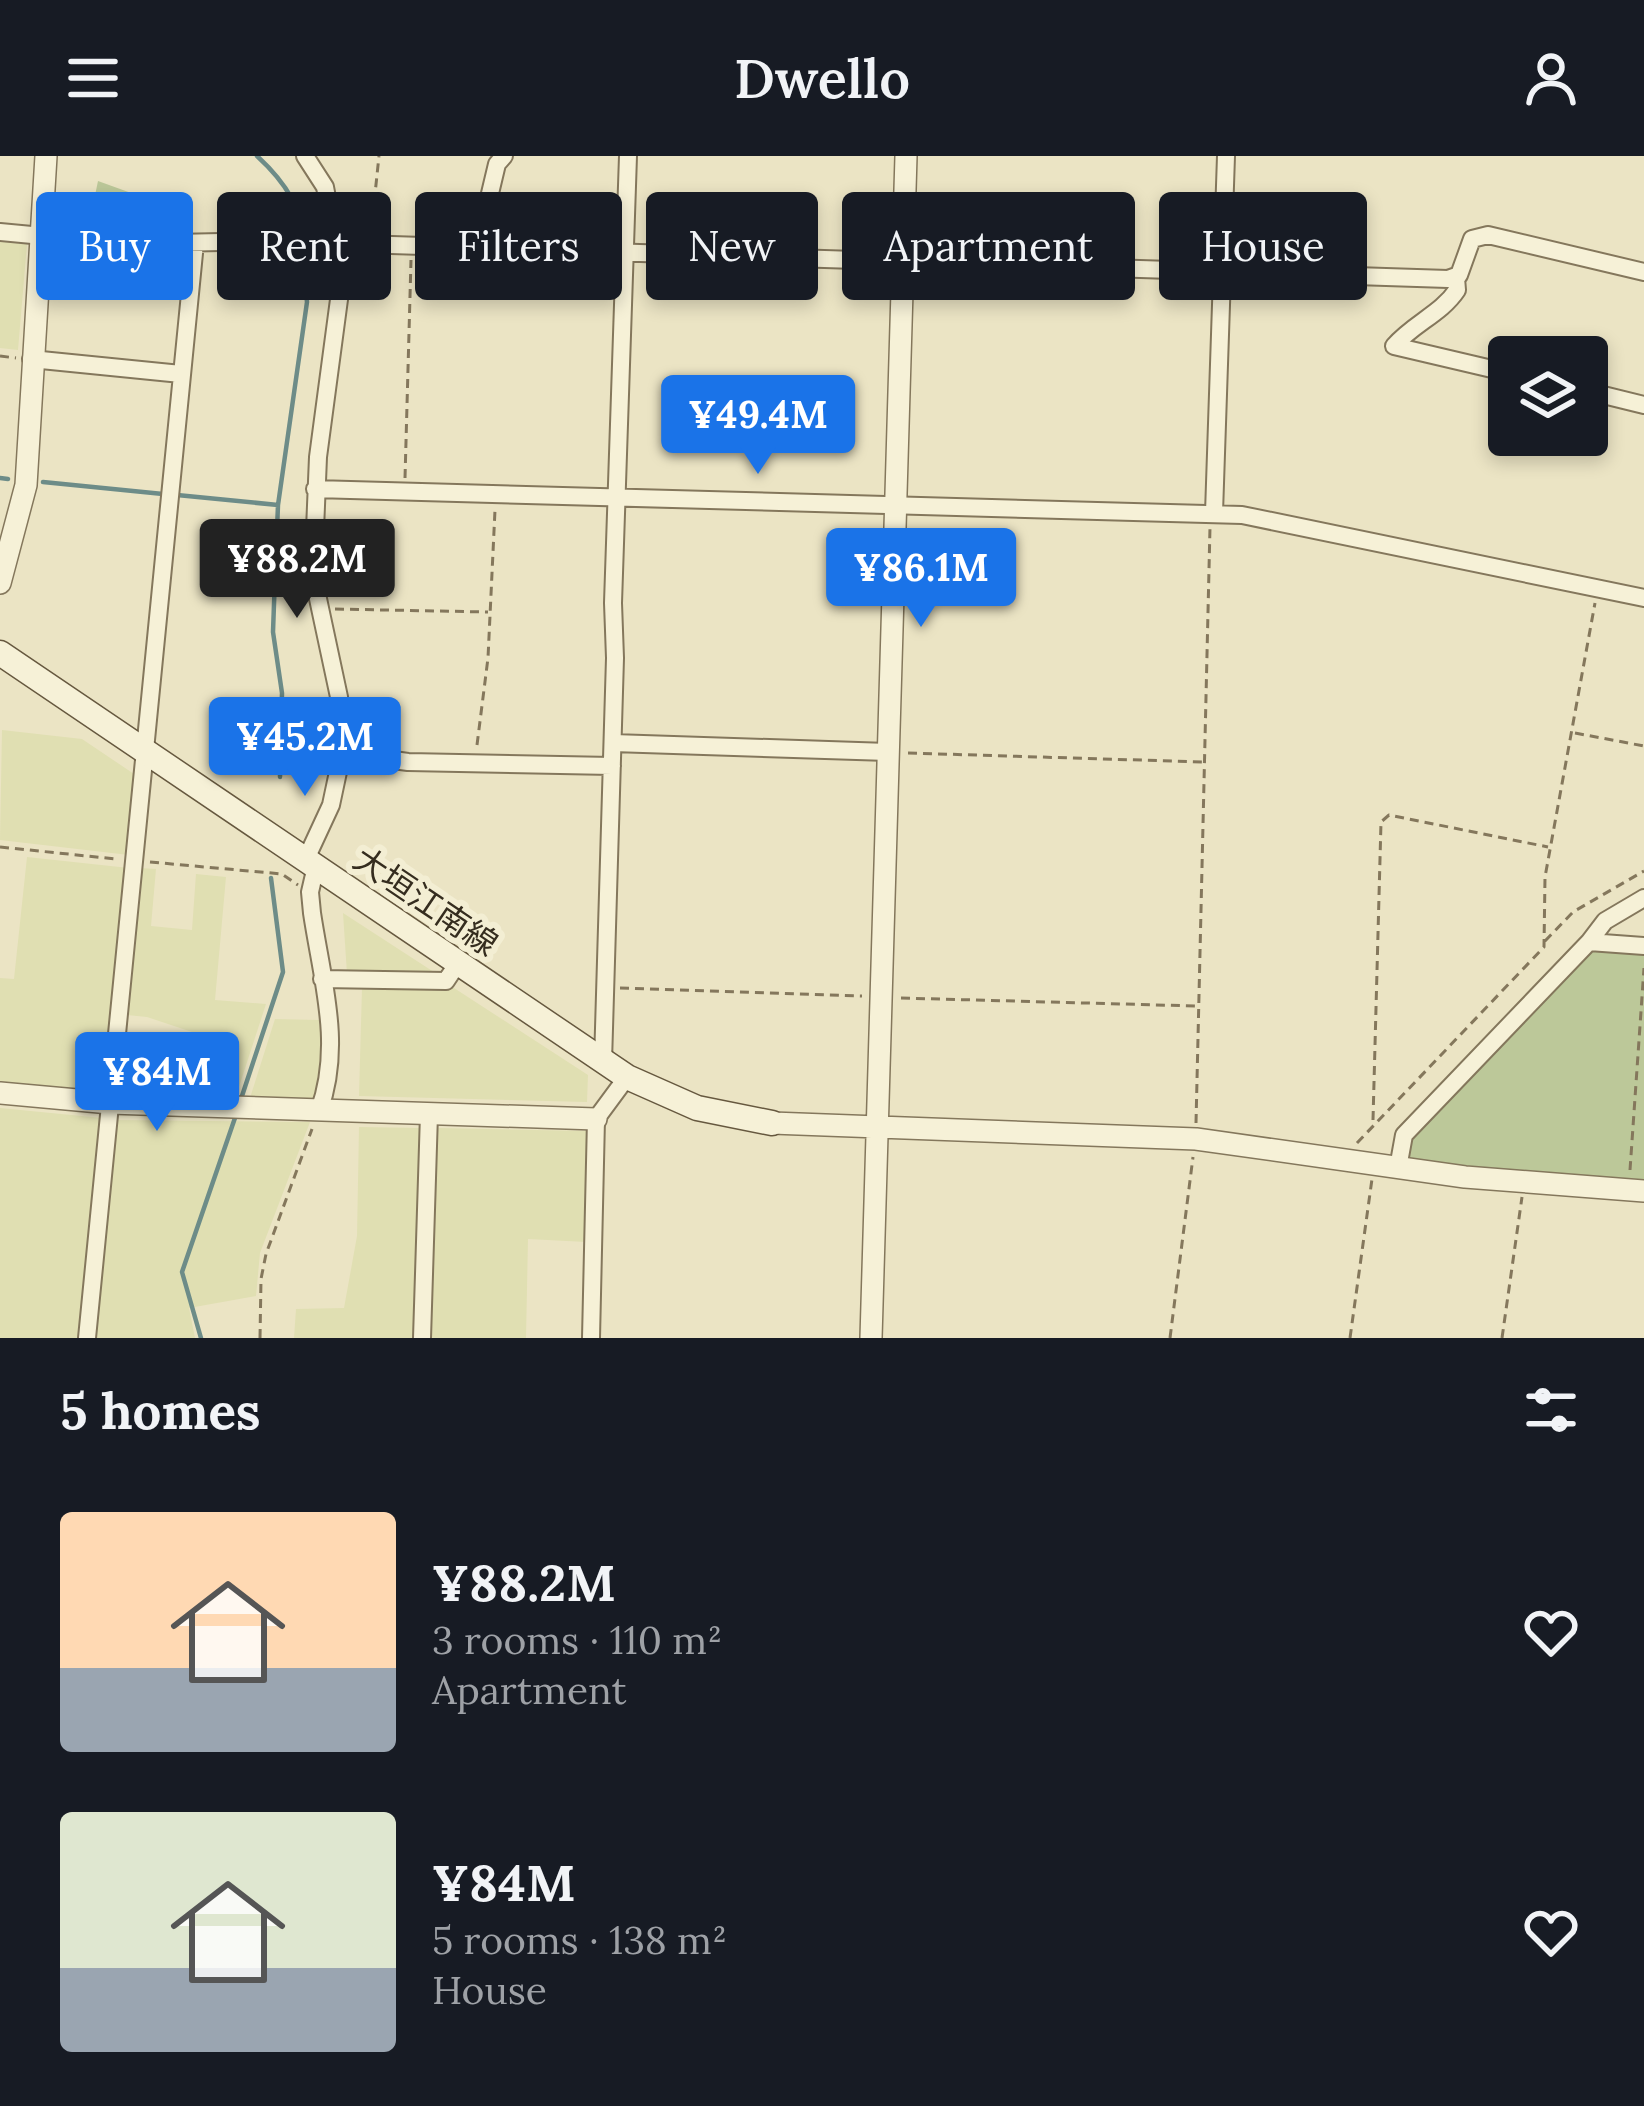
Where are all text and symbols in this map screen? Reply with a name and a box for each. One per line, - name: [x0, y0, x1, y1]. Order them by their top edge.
- text: Dwello: [734, 44, 910, 113]
- icon: menu: [60, 45, 126, 111]
- icon: person: [1518, 45, 1584, 111]
- chip: Buy: [36, 192, 193, 300]
- chip: Rent: [217, 192, 391, 300]
- chip: Filters: [415, 192, 622, 300]
- chip: New: [646, 192, 818, 300]
- chip: Apartment: [842, 192, 1135, 300]
- chip: House: [1159, 192, 1367, 300]
- map controls: [1488, 336, 1608, 456]
- button: layers: [1488, 336, 1608, 456]
- pin: ¥49.4M: [660, 375, 856, 477]
- text: ¥49.4M: [688, 389, 828, 439]
- pin: ¥88.2M: [199, 519, 395, 621]
- pin: ¥86.1M: [823, 528, 1019, 630]
- text: ¥88.2M: [227, 533, 367, 583]
- text: ¥86.1M: [853, 542, 989, 592]
- pin: ¥45.2M: [207, 697, 403, 799]
- text: ¥45.2M: [236, 711, 374, 761]
- street label: 大垣江南線: [346, 837, 506, 965]
- pin: ¥84M: [86, 1032, 228, 1134]
- text: ¥84M: [102, 1046, 212, 1096]
- icon: filters: [1518, 1377, 1584, 1443]
- text: 5 homes: [60, 1378, 261, 1443]
- text: ¥88.2M: [432, 1550, 616, 1615]
- icon: home: [156, 1560, 300, 1704]
- icon: heart: [1518, 1599, 1584, 1665]
- text: 3 rooms · 110 m²: [432, 1615, 722, 1665]
- text: Apartment: [432, 1665, 627, 1715]
- text: ¥84M: [432, 1850, 575, 1915]
- icon: home: [156, 1860, 300, 2004]
- icon: heart: [1518, 1899, 1584, 1965]
- text: 5 rooms · 138 m²: [432, 1915, 727, 1965]
- text: House: [432, 1965, 547, 2015]

